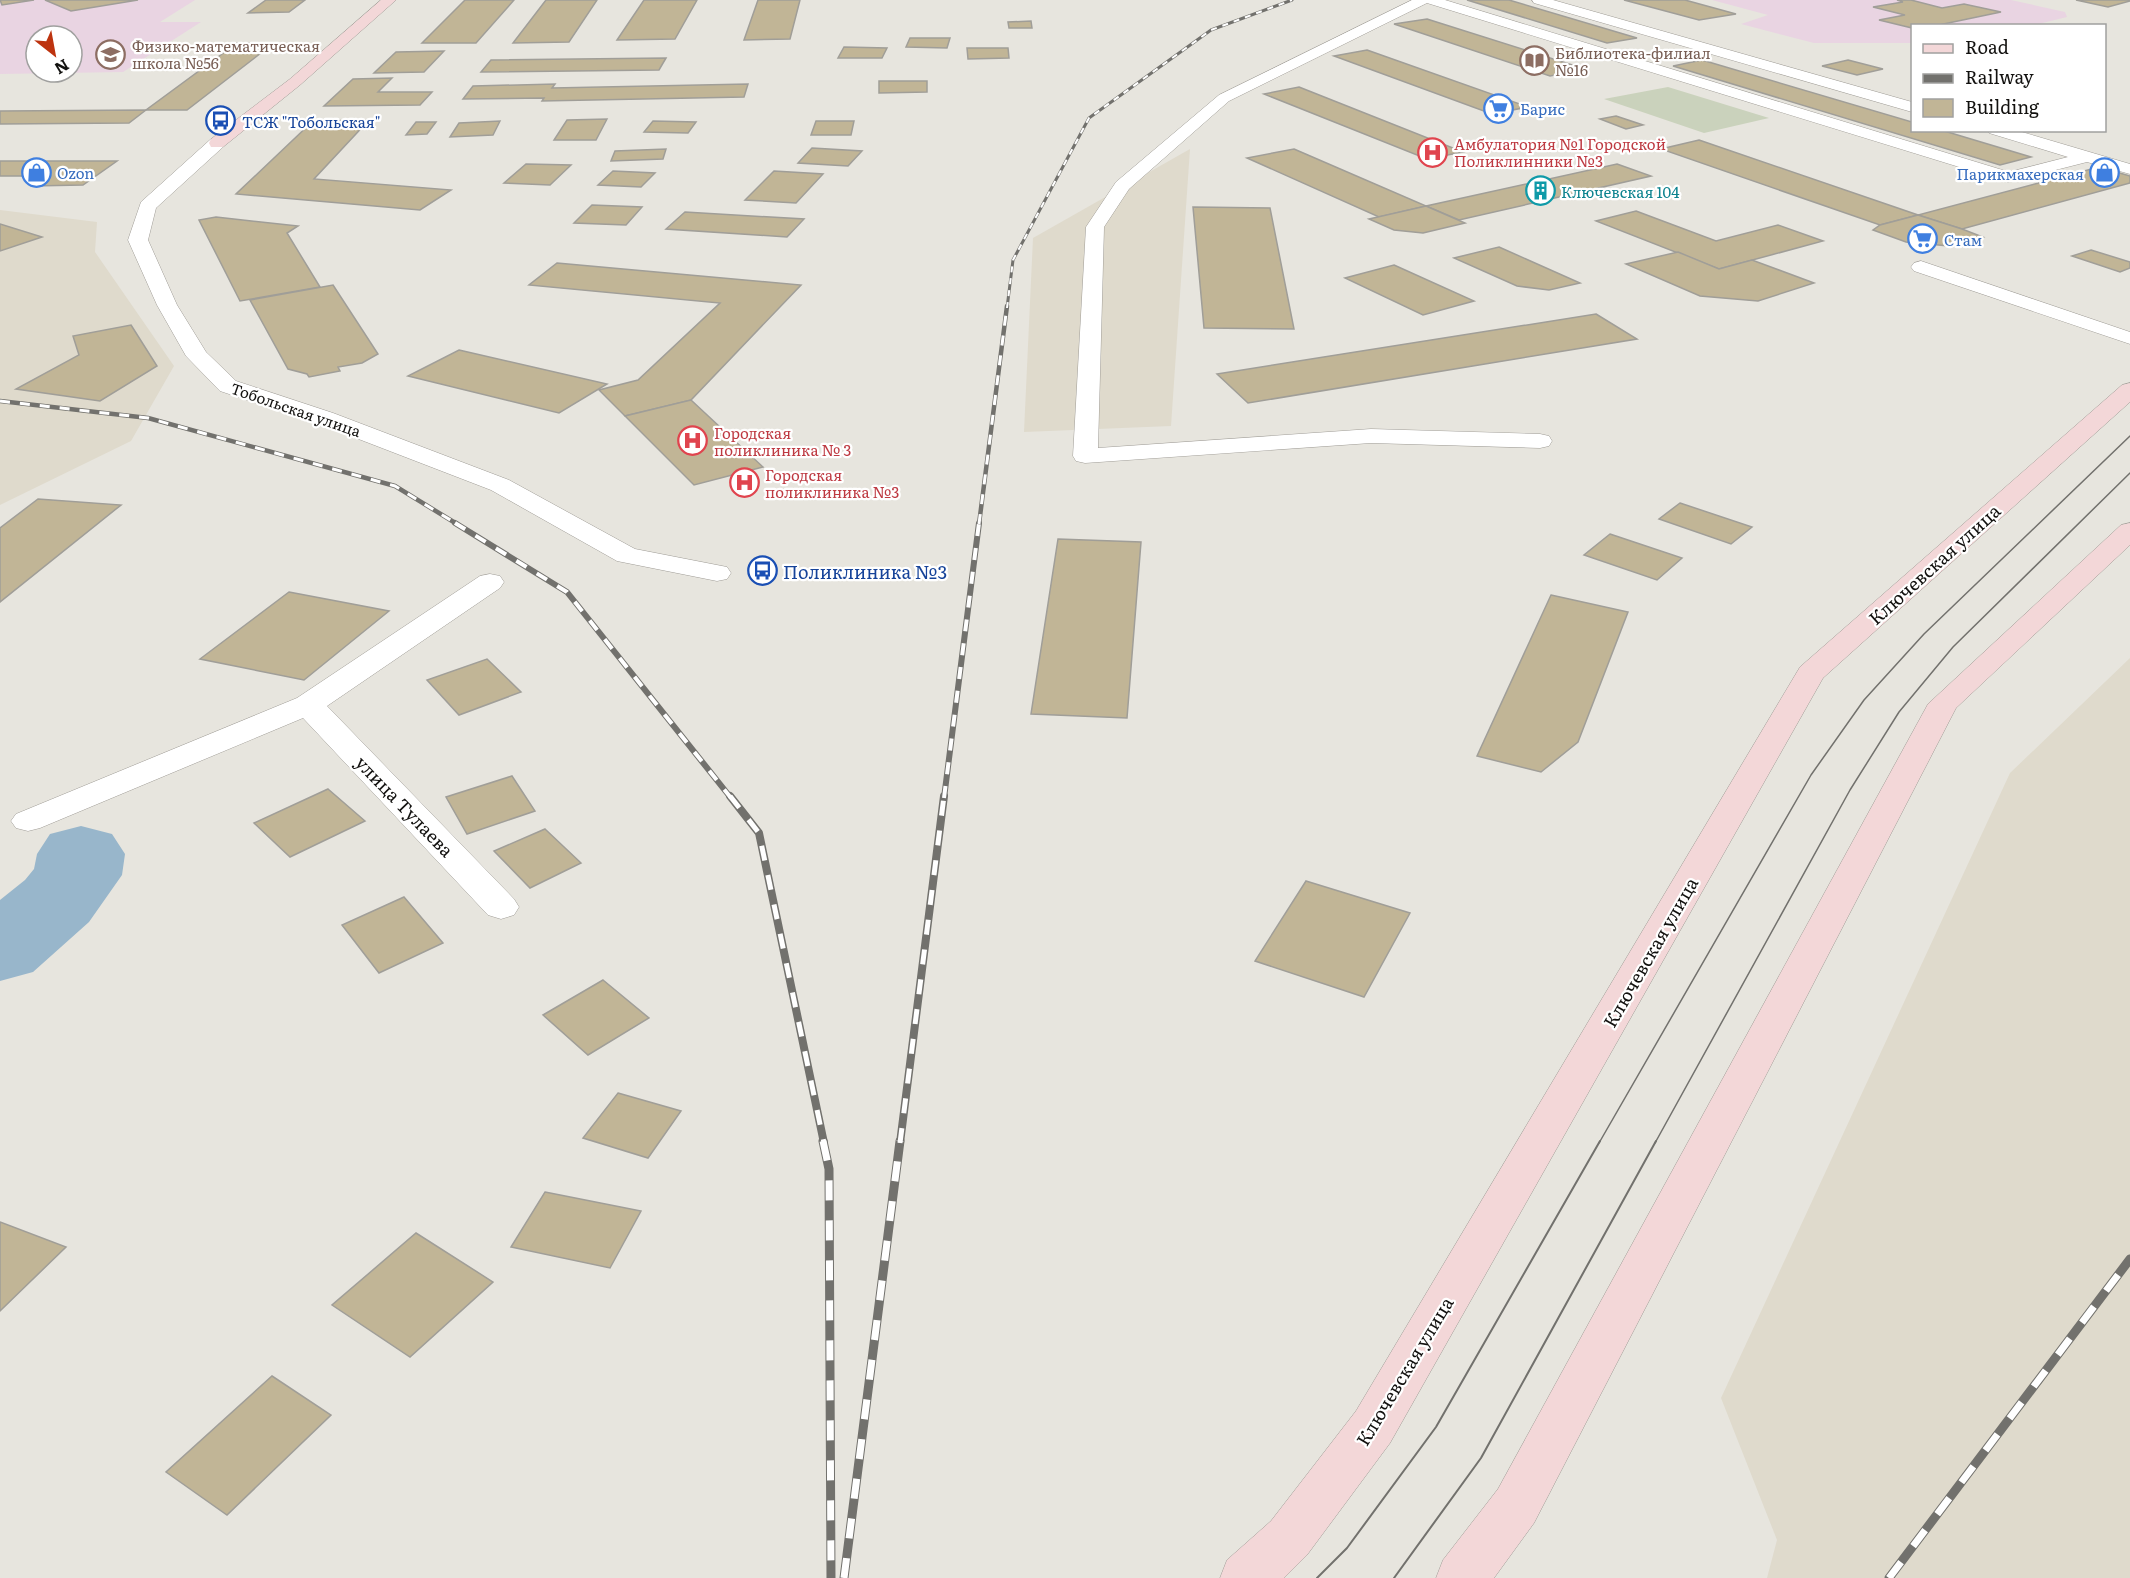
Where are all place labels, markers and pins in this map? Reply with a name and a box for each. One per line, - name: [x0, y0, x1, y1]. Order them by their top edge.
- place label: Физико-математическая школа №56: [132, 34, 320, 74]
- school or university icon: Физико-математическая школа №56: [95, 38, 127, 70]
- place label: Библиотека-филиал №16: [1555, 41, 1711, 81]
- library icon: Библиотека-филиал №16: [1518, 45, 1550, 77]
- supermarket icon: Барис: [1483, 92, 1515, 124]
- place label: Барис: [1520, 97, 1566, 120]
- bus stop icon: ТСЖ "Тобольская": [205, 105, 237, 137]
- place label: ТСЖ "Тобольская": [242, 110, 381, 133]
- place label: Амбулатория №1 Городской Поликлинники №3: [1454, 132, 1666, 172]
- hospital icon: Амбулатория №1 Городской Поликлинники №3: [1417, 136, 1449, 168]
- shop icon: Ozon: [20, 156, 52, 188]
- shop icon: Парикмахерская: [2089, 157, 2121, 189]
- place label: Ozon: [57, 161, 94, 184]
- place label: Парикмахерская: [1956, 162, 2084, 185]
- building icon: Ключевская 104: [1524, 175, 1556, 207]
- place label: Ключевская 104: [1561, 180, 1679, 203]
- supermarket icon: Стам: [1907, 223, 1939, 255]
- place label: Стам: [1944, 228, 1982, 251]
- place label: Городская поликлиника № 3: [714, 421, 851, 461]
- hospital icon: Городская поликлиника № 3: [677, 425, 709, 457]
- place label: Городская поликлиника №3: [765, 463, 899, 503]
- hospital icon: Городская поликлиника №3: [728, 467, 760, 499]
- bus stop icon: Поликлиника №3: [746, 555, 778, 587]
- place label: Поликлиника №3: [783, 558, 947, 585]

